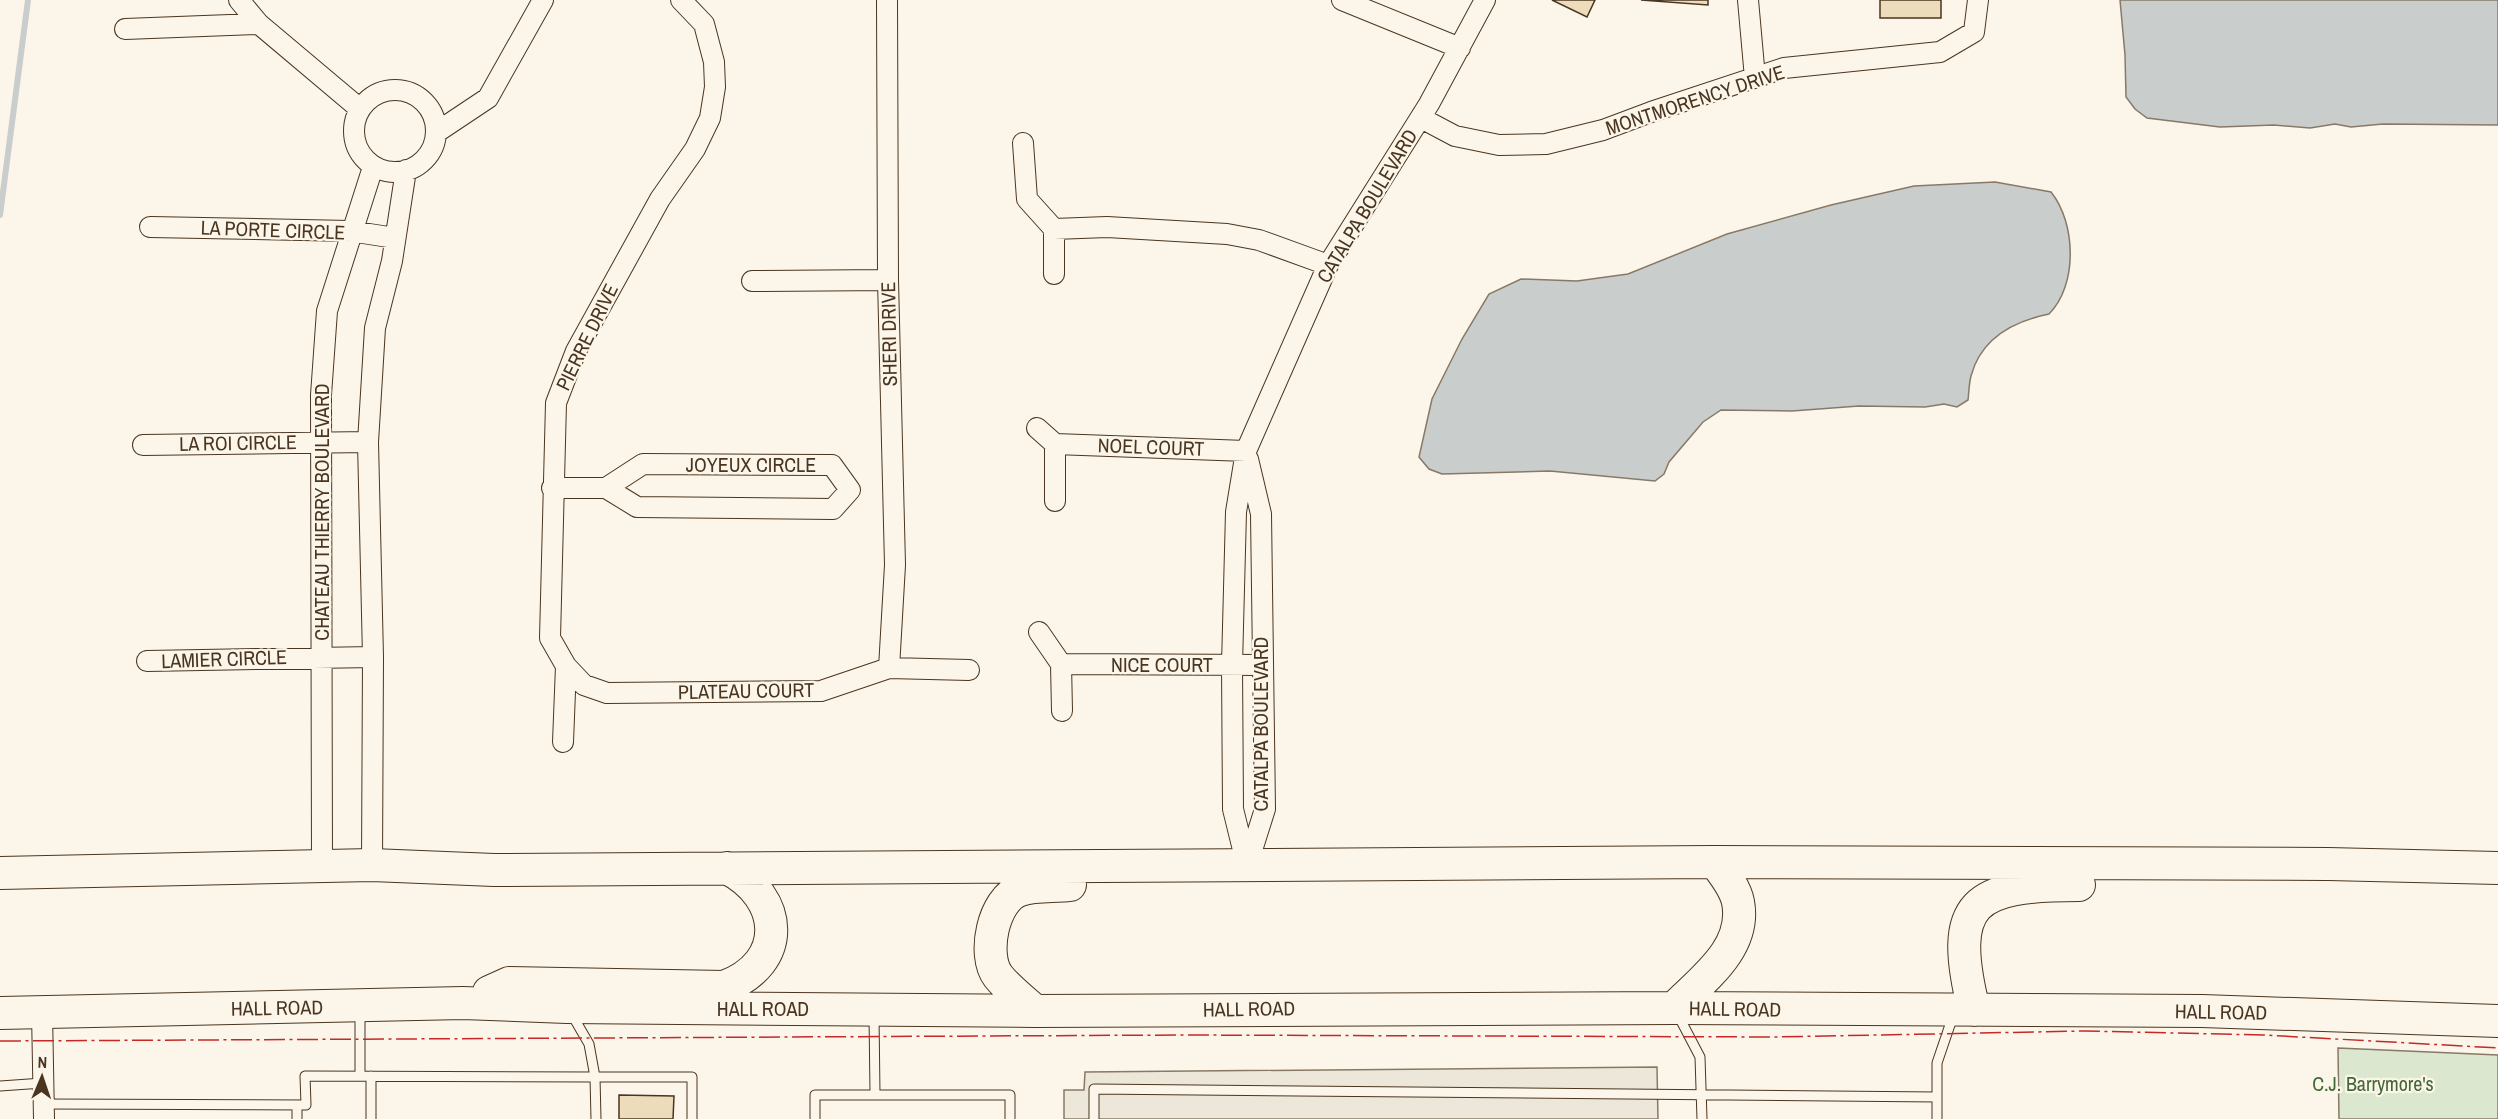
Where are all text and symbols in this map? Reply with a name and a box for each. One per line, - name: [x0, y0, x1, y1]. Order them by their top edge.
- street label: MONTMORENCY DRIVE: [1602, 58, 1788, 141]
- street label: CATALPA BOULEVARD: [1310, 124, 1423, 288]
- street label: LA PORTE CIRCLE: [200, 213, 346, 246]
- street label: PIERRE DRIVE: [549, 279, 624, 395]
- street label: SHERI DRIVE: [874, 281, 903, 387]
- street label: CHATEAU THIERRY BOULEVARD: [308, 383, 335, 641]
- street label: LA ROI CIRCLE: [179, 428, 297, 457]
- street label: NOEL COURT: [1097, 431, 1205, 462]
- street label: JOYEUX CIRCLE: [686, 451, 816, 478]
- street label: CATALPA BOULEVARD: [1247, 637, 1274, 811]
- street label: LAMIER CIRCLE: [161, 643, 287, 674]
- street label: NICE COURT: [1111, 651, 1213, 678]
- street label: PLATEAU COURT: [678, 676, 814, 705]
- street label: HALL ROAD: [231, 993, 323, 1022]
- street label: HALL ROAD: [1203, 994, 1295, 1023]
- street label: HALL ROAD: [1689, 994, 1781, 1023]
- street label: HALL ROAD: [717, 995, 809, 1022]
- street label: HALL ROAD: [2175, 997, 2267, 1026]
- north arrow: [12, 1047, 72, 1107]
- text: N: [37, 1051, 48, 1073]
- park label: C.J. Barrymore's: [2312, 1070, 2434, 1097]

